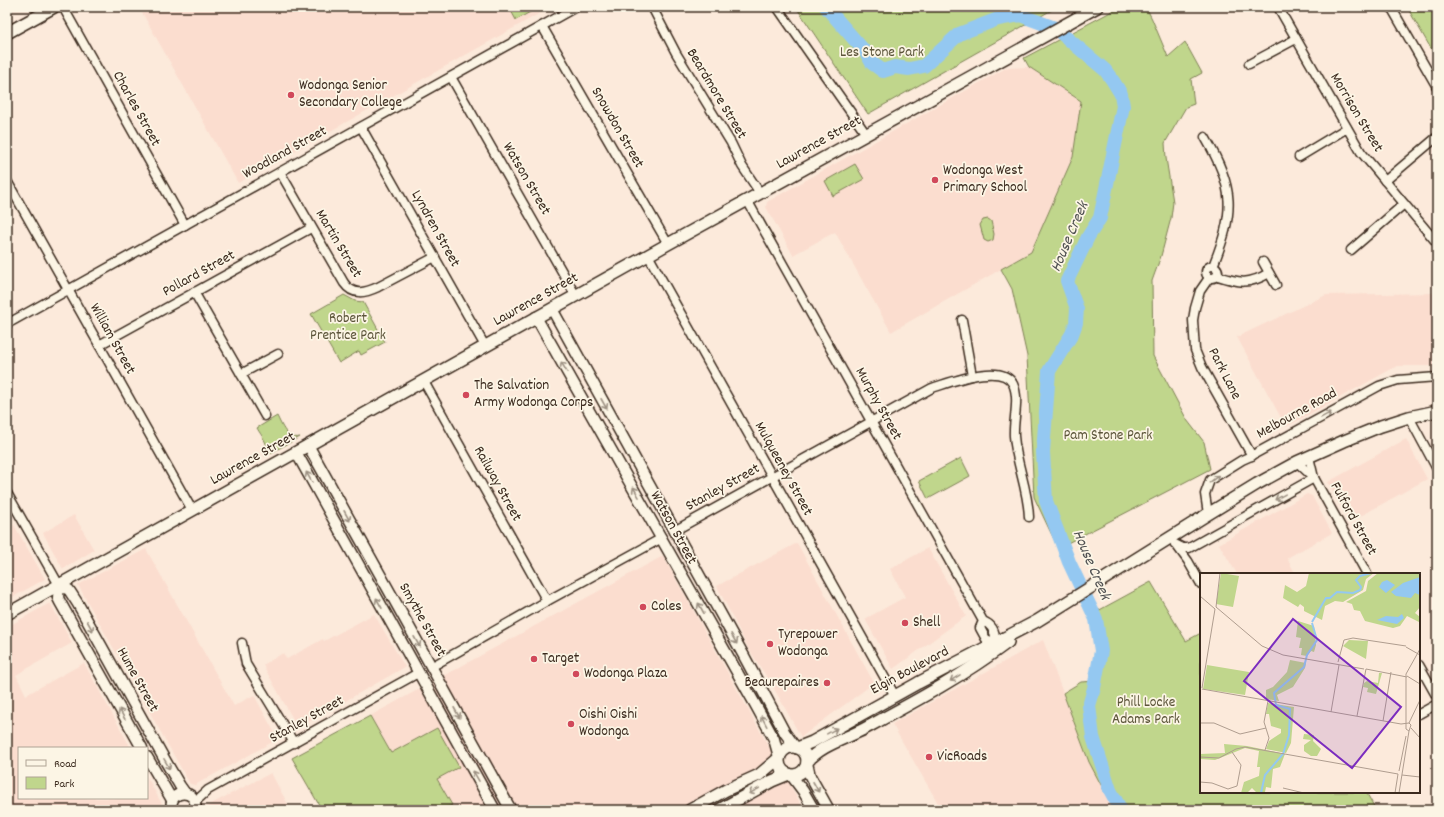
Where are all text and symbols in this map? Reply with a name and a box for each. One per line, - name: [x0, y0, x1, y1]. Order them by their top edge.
- park label: Les Stone Park: [840, 42, 924, 64]
- street label: Beardmore Street: [680, 44, 752, 144]
- street label: Charles Street: [106, 67, 166, 151]
- street label: Morrison Street: [1324, 69, 1389, 157]
- place label: Wodonga Senior Secondary College: [299, 75, 402, 114]
- street label: Snowdon Street: [585, 83, 649, 173]
- marker: Wodonga Senior Secondary College: [286, 90, 296, 100]
- street label: Lawrence Street: [772, 110, 866, 176]
- street label: Woodland Street: [239, 121, 332, 185]
- street label: Watson Street: [496, 138, 556, 220]
- place label: Wodonga West Primary School: [943, 160, 1027, 199]
- marker: Wodonga West Primary School: [930, 175, 940, 185]
- street label: Lyndren Street: [405, 186, 465, 272]
- water label: House Creek: [1045, 197, 1096, 276]
- street label: Martin Street: [309, 206, 367, 283]
- street label: Pollard Street: [159, 245, 240, 303]
- street label: Lawrence Street: [489, 267, 583, 333]
- street label: William Street: [83, 299, 141, 379]
- park label: Robert Prentice Park: [310, 308, 386, 347]
- street label: Park Lane: [1202, 344, 1247, 404]
- one-way arrow: [560, 361, 568, 373]
- street label: Murphy Street: [849, 363, 907, 445]
- place label: The Salvation Army Wodonga Corps: [474, 375, 593, 414]
- street label: Melbourne Road: [1253, 383, 1341, 445]
- marker: The Salvation Army Wodonga Corps: [461, 390, 471, 400]
- one-way arrow: [601, 398, 609, 410]
- one-way arrow: [1320, 410, 1332, 418]
- street label: Mulqueeney Street: [748, 418, 818, 521]
- park label: Pam Stone Park: [1064, 425, 1152, 447]
- street label: Lawrence Street: [206, 426, 300, 492]
- street label: Railway Street: [467, 442, 527, 526]
- street label: Stanley Street: [682, 458, 765, 518]
- one-way arrow: [305, 471, 313, 483]
- one-way arrow: [1208, 474, 1219, 483]
- street label: Fulford Street: [1324, 478, 1383, 560]
- one-way arrow: [631, 486, 639, 498]
- street label: Watson Street: [644, 487, 702, 569]
- one-way arrow: [1274, 494, 1286, 502]
- one-way arrow: [344, 510, 351, 522]
- water label: House Creek: [1066, 526, 1117, 605]
- inset map: [1200, 573, 1420, 793]
- street label: Smythe Street: [393, 579, 452, 662]
- place label: Coles: [651, 596, 682, 618]
- one-way arrow: [375, 597, 383, 609]
- marker: Coles: [638, 602, 648, 612]
- one-way arrow: [696, 602, 704, 614]
- place label: Shell: [913, 612, 941, 634]
- marker: Shell: [900, 618, 910, 628]
- one-way arrow: [87, 620, 95, 632]
- place label: Tyrepower Wodonga: [778, 624, 838, 663]
- one-way arrow: [731, 633, 739, 645]
- one-way arrow: [413, 636, 421, 648]
- marker: Tyrepower Wodonga: [765, 639, 775, 649]
- street label: Elgin Boulevard: [867, 641, 953, 701]
- street label: Hume Street: [110, 644, 164, 717]
- place label: Target: [542, 648, 580, 670]
- marker: Target: [529, 654, 539, 664]
- place label: Wodonga Plaza: [584, 663, 668, 685]
- marker: Wodonga Plaza: [571, 669, 581, 679]
- place label: Beaurepaires: [744, 672, 819, 694]
- one-way arrow: [949, 675, 961, 683]
- marker: Beaurepaires: [822, 678, 832, 688]
- street label: Stanley Street: [266, 690, 349, 750]
- park label: Phill Locke Adams Park: [1112, 692, 1180, 731]
- place label: Oishi Oishi Wodonga: [579, 704, 637, 743]
- one-way arrow: [454, 706, 461, 718]
- one-way arrow: [118, 709, 125, 721]
- one-way arrow: [760, 715, 767, 727]
- marker: Oishi Oishi Wodonga: [566, 719, 576, 729]
- one-way arrow: [826, 726, 838, 734]
- place label: VicRoads: [937, 746, 987, 768]
- legend: [18, 747, 148, 799]
- marker: VicRoads: [924, 752, 934, 762]
- text: Road: [54, 756, 76, 773]
- one-way arrow: [164, 758, 171, 770]
- one-way arrow: [472, 770, 480, 782]
- text: Park: [54, 776, 75, 793]
- one-way arrow: [812, 781, 820, 793]
- one-way arrow: [748, 788, 760, 795]

